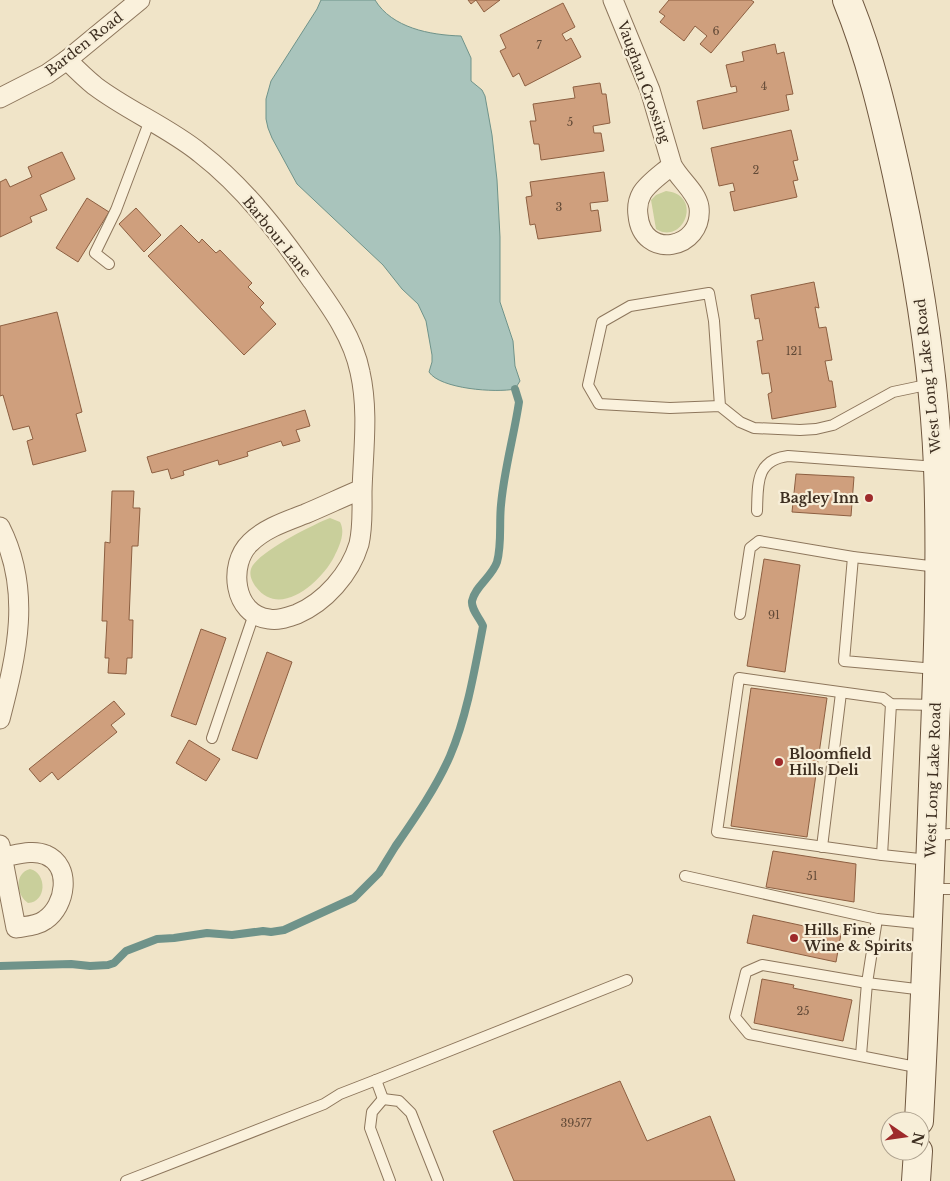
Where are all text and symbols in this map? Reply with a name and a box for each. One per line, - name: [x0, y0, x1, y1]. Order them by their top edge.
- street label: Barden Road: [42, 8, 127, 80]
- street label: Vaughan Crossing: [613, 18, 675, 146]
- house number: 6: [712, 24, 720, 38]
- house number: 7: [536, 38, 542, 52]
- house number: 4: [761, 79, 767, 93]
- house number: 5: [567, 115, 573, 129]
- house number: 2: [753, 163, 760, 177]
- street label: Barbour Lane: [239, 193, 315, 281]
- house number: 3: [556, 200, 563, 214]
- street label: West Long Lake Road: [911, 297, 945, 455]
- house number: 121: [786, 344, 802, 358]
- place label: Bagley Inn: [780, 489, 859, 507]
- marker: Bagley Inn: [863, 492, 875, 504]
- house number: 91: [768, 608, 780, 622]
- street label: West Long Lake Road: [921, 701, 945, 859]
- place label: Bloomfield Hills Deli: [789, 745, 872, 779]
- marker: Bloomfield Hills Deli: [773, 756, 785, 768]
- house number: 51: [806, 869, 818, 883]
- place label: Hills Fine Wine & Spirits: [803, 921, 913, 955]
- marker: Hills Fine Wine & Spirits: [788, 932, 800, 944]
- house number: 25: [796, 1004, 810, 1018]
- north arrow: [880, 1111, 930, 1161]
- house number: 39577: [560, 1116, 592, 1130]
- text: N: [907, 1130, 928, 1147]

